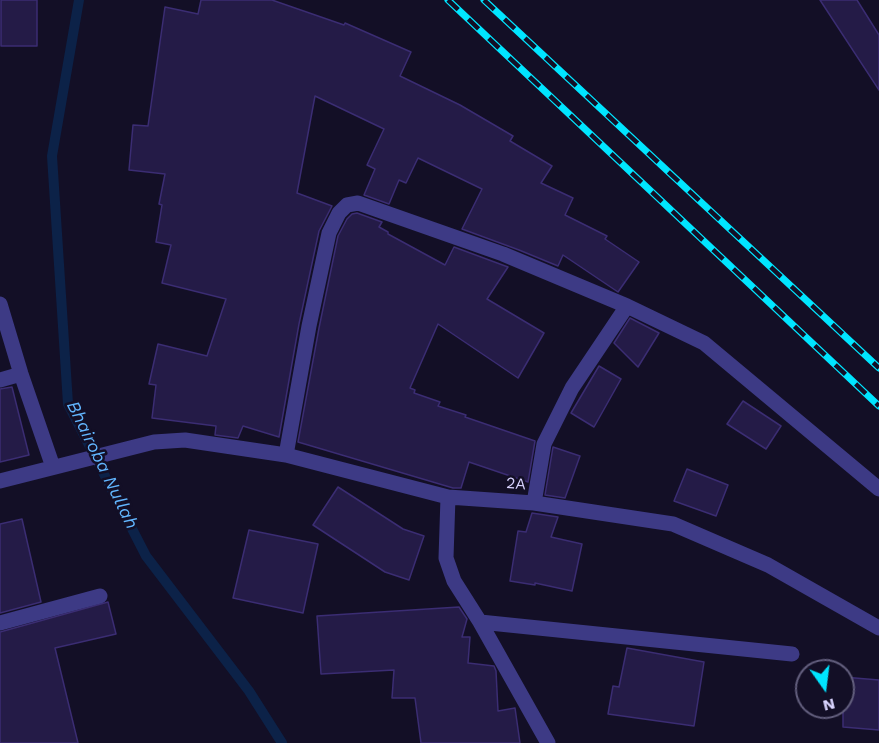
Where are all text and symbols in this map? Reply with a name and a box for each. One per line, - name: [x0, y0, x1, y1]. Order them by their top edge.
- water label: Bhairoba Nullah: [62, 397, 142, 533]
- street label: 2A: [505, 474, 527, 494]
- north arrow: [795, 659, 855, 719]
- text: N: [821, 694, 837, 716]

